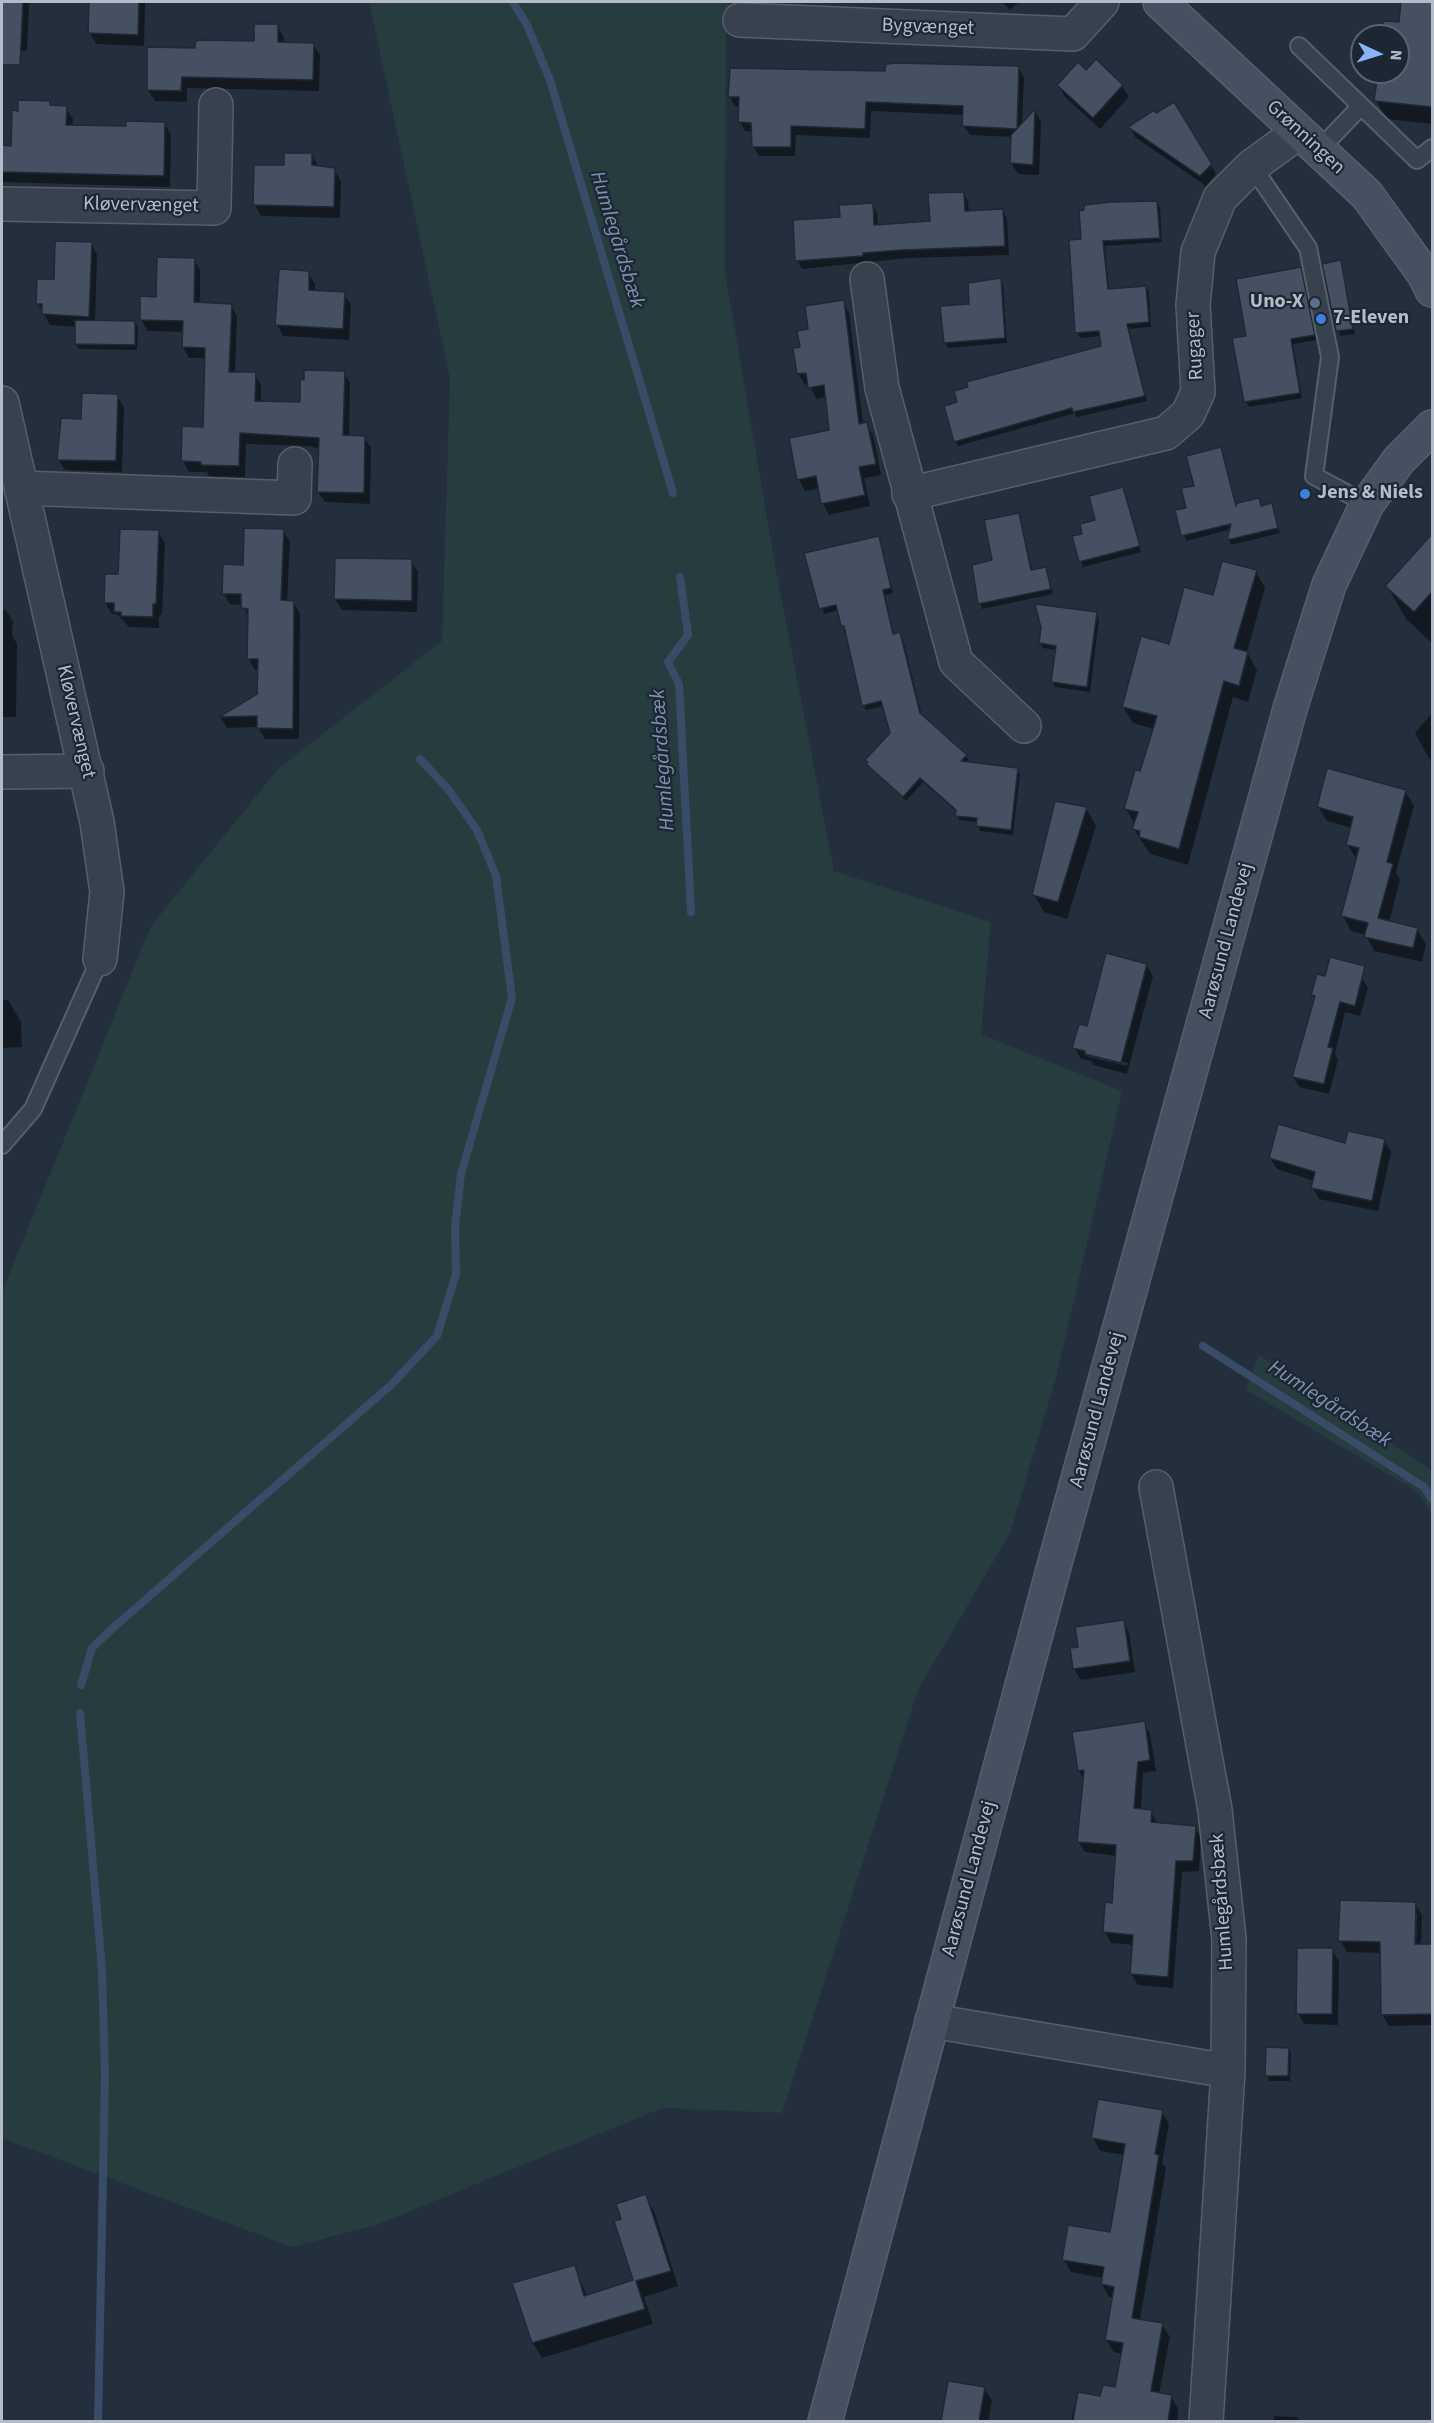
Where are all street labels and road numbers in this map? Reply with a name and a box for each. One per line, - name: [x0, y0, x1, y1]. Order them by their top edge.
- street label: Bygvænget: [881, 14, 975, 42]
- street label: Grønningen: [1261, 96, 1349, 180]
- street label: Kløvervænget: [83, 193, 199, 219]
- street label: Rugager: [1182, 311, 1210, 381]
- street label: Kløvervænget: [50, 663, 100, 781]
- street label: Aarøsund Landevej: [1195, 861, 1259, 1021]
- street label: Aarøsund Landevej: [1066, 1330, 1130, 1490]
- street label: Aarøsund Landevej: [938, 1799, 1002, 1959]
- street label: Humlegårdsbæk: [1206, 1833, 1240, 1971]

